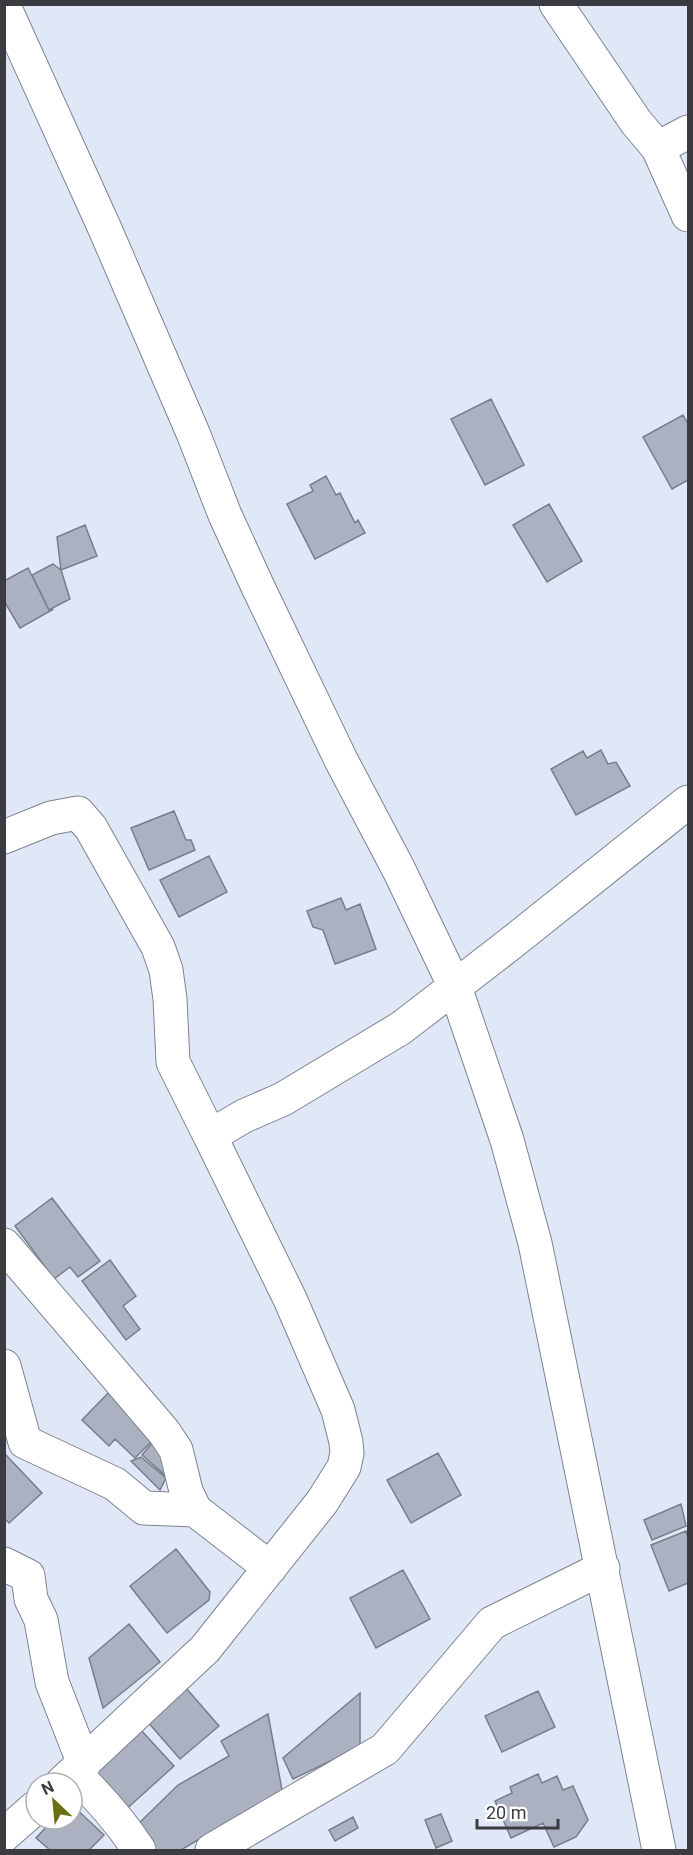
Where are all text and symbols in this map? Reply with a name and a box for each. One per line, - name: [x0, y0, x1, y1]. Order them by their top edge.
- north arrow: [24, 1771, 84, 1831]
- text: N: [38, 1777, 57, 1799]
- scale bar: [477, 1792, 558, 1830]
- text: 20 m: [486, 1802, 526, 1823]

